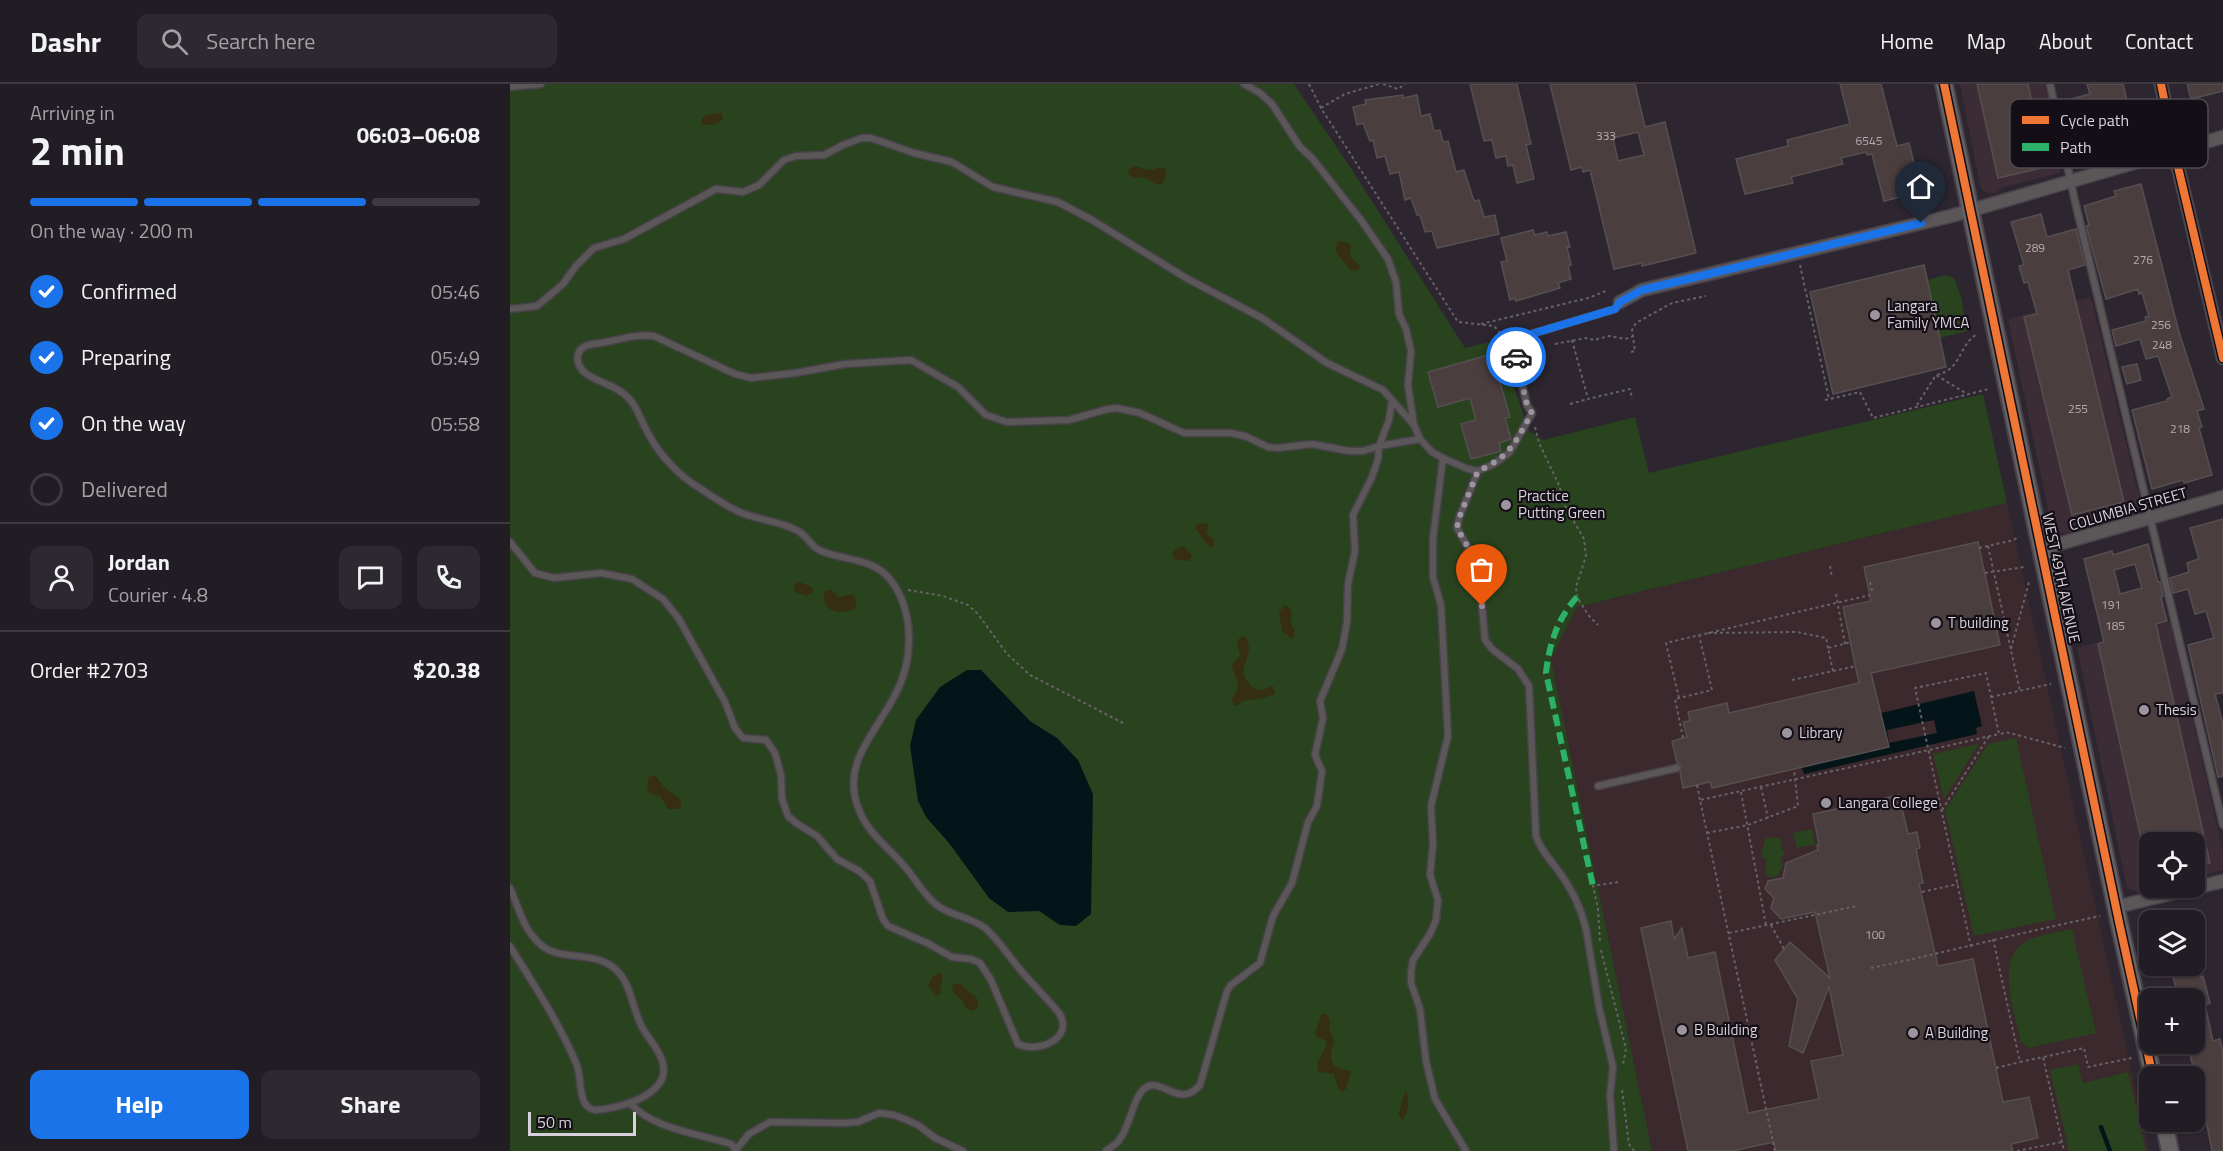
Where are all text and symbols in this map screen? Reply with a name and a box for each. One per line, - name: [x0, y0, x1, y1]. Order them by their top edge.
- search box: [137, 14, 557, 68]
- text: Dashr: [30, 20, 101, 63]
- text: Search here: [206, 24, 315, 58]
- icon: search: [158, 25, 191, 58]
- text: Home: [1880, 25, 1934, 57]
- text: Map: [1967, 25, 2006, 57]
- text: About: [2039, 25, 2092, 57]
- text: Contact: [2125, 25, 2193, 57]
- text: Arriving in: [30, 97, 115, 128]
- legend: [2010, 99, 2208, 168]
- text: Cycle path: [2060, 108, 2129, 132]
- text: 06:03–06:08: [357, 118, 480, 152]
- text: 2 min: [30, 121, 125, 180]
- house number: 333: [1596, 126, 1616, 145]
- house number: 6545: [1856, 131, 1883, 150]
- text: Path: [2060, 135, 2092, 159]
- pin: [1895, 161, 1946, 223]
- icon: home: [1904, 170, 1937, 203]
- text: On the way · 200 m: [30, 215, 193, 246]
- house number: 289: [2025, 238, 2045, 257]
- house number: 276: [2133, 250, 2153, 269]
- text: Confirmed: [81, 274, 177, 308]
- icon: check: [30, 275, 63, 308]
- text: 05:46: [431, 276, 480, 307]
- place label: Langara Family YMCA: [1887, 294, 1970, 334]
- marker: Langara Family YMCA: [1868, 308, 1882, 322]
- house number: 256: [2151, 315, 2171, 334]
- courier: [1486, 327, 1546, 387]
- house number: 248: [2152, 335, 2172, 354]
- text: Preparing: [81, 340, 171, 374]
- icon: check: [30, 341, 63, 374]
- icon: car: [1500, 341, 1533, 374]
- text: 05:49: [431, 342, 480, 373]
- house number: 255: [2068, 399, 2088, 418]
- text: On the way: [81, 406, 186, 440]
- icon: check: [30, 407, 63, 440]
- text: 05:58: [431, 408, 480, 439]
- house number: 218: [2170, 419, 2190, 438]
- text: Delivered: [81, 472, 168, 506]
- street label: COLUMBIA STREET: [2066, 481, 2190, 536]
- place label: Practice Putting Green: [1518, 484, 1605, 524]
- marker: Practice Putting Green: [1499, 498, 1513, 512]
- street label: WEST 49TH AVENUE: [2036, 511, 2087, 645]
- pin: [1456, 544, 1507, 606]
- text: Jordan: [108, 545, 170, 579]
- button: person: [30, 546, 93, 609]
- button: chat: [339, 546, 402, 609]
- button: phone: [417, 546, 480, 609]
- icon: bag: [1465, 553, 1498, 586]
- text: Courier · 4.8: [108, 579, 208, 610]
- house number: 191: [2101, 595, 2121, 614]
- place label: T building: [1948, 611, 2009, 634]
- marker: T building: [1929, 616, 1943, 630]
- house number: 185: [2105, 616, 2125, 635]
- text: Order #2703: [30, 653, 149, 687]
- text: $20.38: [413, 653, 480, 687]
- place label: Thesis: [2156, 698, 2197, 721]
- marker: Thesis: [2137, 703, 2151, 717]
- place label: Library: [1799, 721, 1843, 744]
- marker: Library: [1780, 726, 1794, 740]
- place label: Langara College: [1838, 791, 1938, 814]
- marker: Langara College: [1819, 796, 1833, 810]
- map controls: [2139, 832, 2205, 1132]
- button: locate: [2139, 832, 2205, 898]
- button: layers: [2139, 910, 2205, 976]
- house number: 100: [1865, 925, 1885, 944]
- button: +: [2139, 988, 2205, 1054]
- place label: B Building: [1694, 1018, 1758, 1041]
- place label: A Building: [1925, 1021, 1988, 1044]
- marker: B Building: [1675, 1023, 1689, 1037]
- marker: A Building: [1906, 1026, 1920, 1040]
- button: −: [2139, 1066, 2205, 1132]
- button: Help: [30, 1070, 249, 1139]
- button: Share: [261, 1070, 480, 1139]
- scale bar: [528, 1109, 636, 1136]
- text: 50 m: [537, 1110, 572, 1134]

